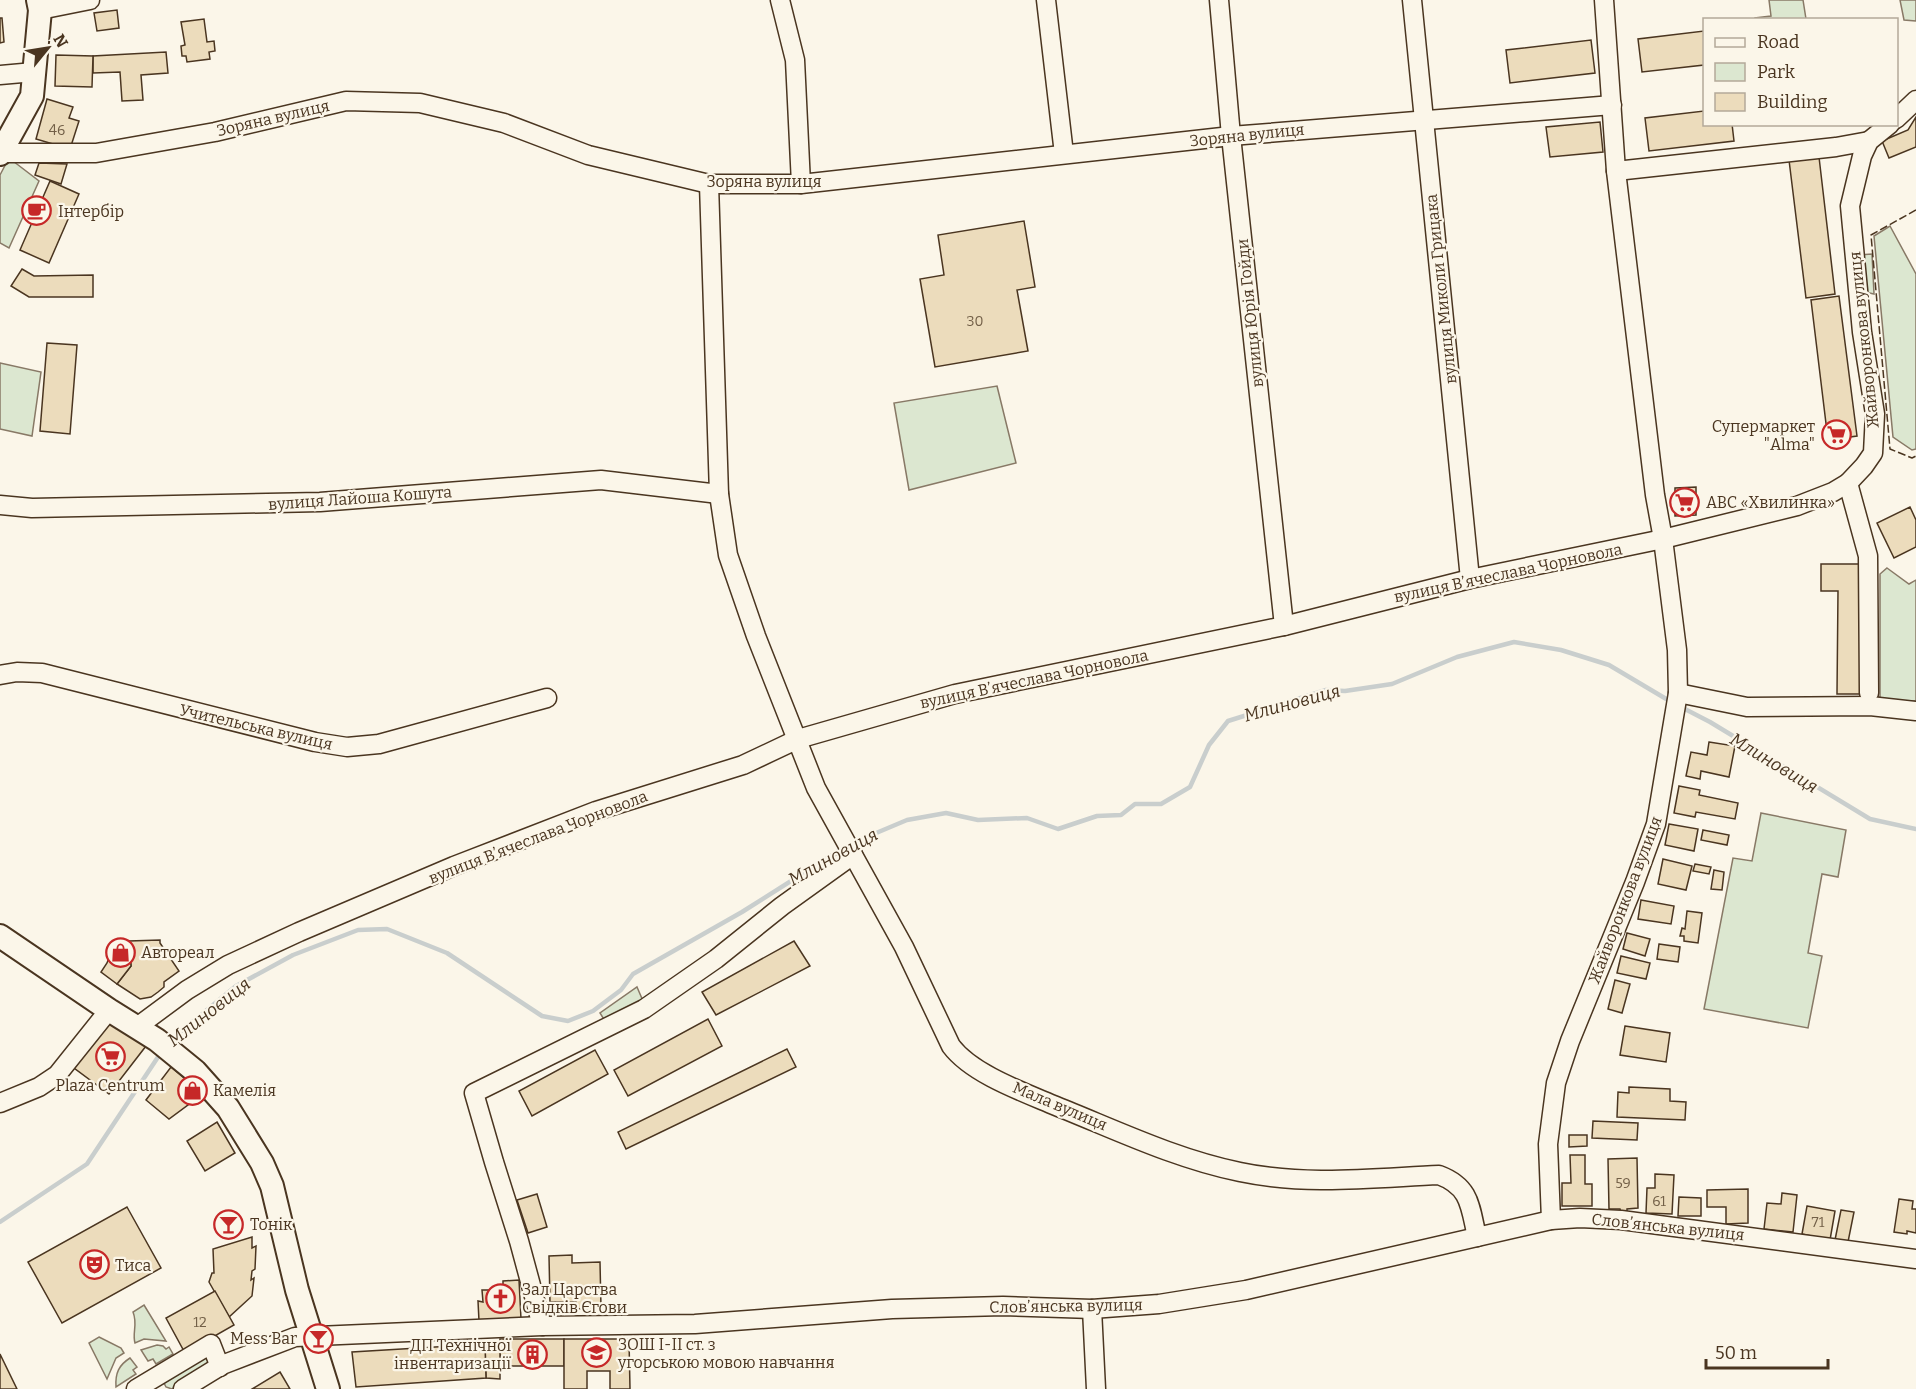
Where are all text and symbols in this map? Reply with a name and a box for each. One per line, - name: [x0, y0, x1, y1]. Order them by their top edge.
- north arrow: [18, 18, 78, 78]
- legend: [1703, 18, 1898, 126]
- text: N: [49, 31, 72, 51]
- text: Road: [1757, 31, 1800, 53]
- text: Park: [1757, 61, 1796, 83]
- text: Building: [1757, 91, 1828, 113]
- street label: Зоряна вулиця: [215, 96, 331, 140]
- street label: Зоряна вулиця: [1189, 120, 1305, 150]
- house number: 46: [49, 122, 65, 139]
- street label: Зоряна вулиця: [706, 172, 822, 191]
- street label: вулиця Миколи Грицака: [1422, 193, 1460, 385]
- cafe icon: Інтербір: [21, 195, 53, 227]
- place label: Інтербір: [58, 202, 124, 221]
- street label: вулиця Юрія Гойди: [1233, 238, 1267, 388]
- street label: Жайворонкова вулиця: [1845, 250, 1883, 429]
- house number: 30: [967, 313, 983, 330]
- place label: Супермаркет "Alma": [1712, 417, 1815, 454]
- supermarket icon: Супермаркет "Alma": [1820, 419, 1852, 451]
- street label: вулиця Лайоша Кошута: [268, 482, 453, 514]
- supermarket icon: АВС «Хвилинка»: [1669, 486, 1701, 518]
- place label: АВС «Хвилинка»: [1706, 493, 1835, 512]
- street label: вулиця Вʼячеслава Чорновола: [1392, 539, 1624, 607]
- street label: вулиця Вʼячеслава Чорновола: [918, 645, 1150, 713]
- water label: Млиновиця: [1241, 680, 1343, 726]
- street label: Учительська вулиця: [178, 700, 335, 754]
- water label: Млиновиця: [1726, 728, 1822, 798]
- street label: вулиця Вʼячеслава Чорновола: [426, 786, 650, 888]
- street label: Жайворонкова вулиця: [1584, 814, 1666, 986]
- water label: Млиновиця: [784, 823, 882, 891]
- shop icon: Автореал: [104, 936, 136, 968]
- place label: Автореал: [141, 943, 214, 962]
- water label: Млиновиця: [163, 973, 255, 1051]
- supermarket icon: Plaza Centrum: [94, 1041, 126, 1073]
- shop icon: Камелія: [176, 1074, 208, 1106]
- place label: Plaza Centrum: [56, 1076, 164, 1095]
- street label: Мала вулиця: [1010, 1078, 1110, 1134]
- place label: Камелія: [213, 1081, 276, 1100]
- house number: 59: [1615, 1175, 1631, 1192]
- house number: 61: [1652, 1193, 1666, 1210]
- bar icon: Тонік: [213, 1208, 245, 1240]
- street label: Словʼянська вулиця: [1591, 1210, 1746, 1244]
- house number: 71: [1812, 1214, 1825, 1231]
- place label: Тонік: [250, 1215, 293, 1234]
- theatre icon: Тиса: [78, 1249, 110, 1281]
- place label: Тиса: [115, 1256, 151, 1275]
- place label: Зал Царства Свідків Єгови: [522, 1280, 627, 1317]
- church icon: Зал Царства Свідків Єгови: [485, 1282, 517, 1314]
- street label: Словʼянська вулиця: [989, 1295, 1143, 1317]
- house number: 12: [193, 1314, 207, 1331]
- bar icon: Mess Bar: [302, 1322, 334, 1354]
- place label: Mess Bar: [230, 1329, 297, 1348]
- scale bar: [1706, 1332, 1828, 1370]
- place label: ЗОШ І-ІІ ст. з угорською мовою навчання: [617, 1335, 835, 1372]
- place label: ДП Технічної інвентаризації: [394, 1336, 511, 1373]
- school or university icon: ЗОШ І-ІІ ст. з угорською мовою навчання: [581, 1337, 613, 1369]
- building icon: ДП Технічної інвентаризації: [516, 1338, 548, 1370]
- text: 50 m: [1715, 1342, 1757, 1364]

